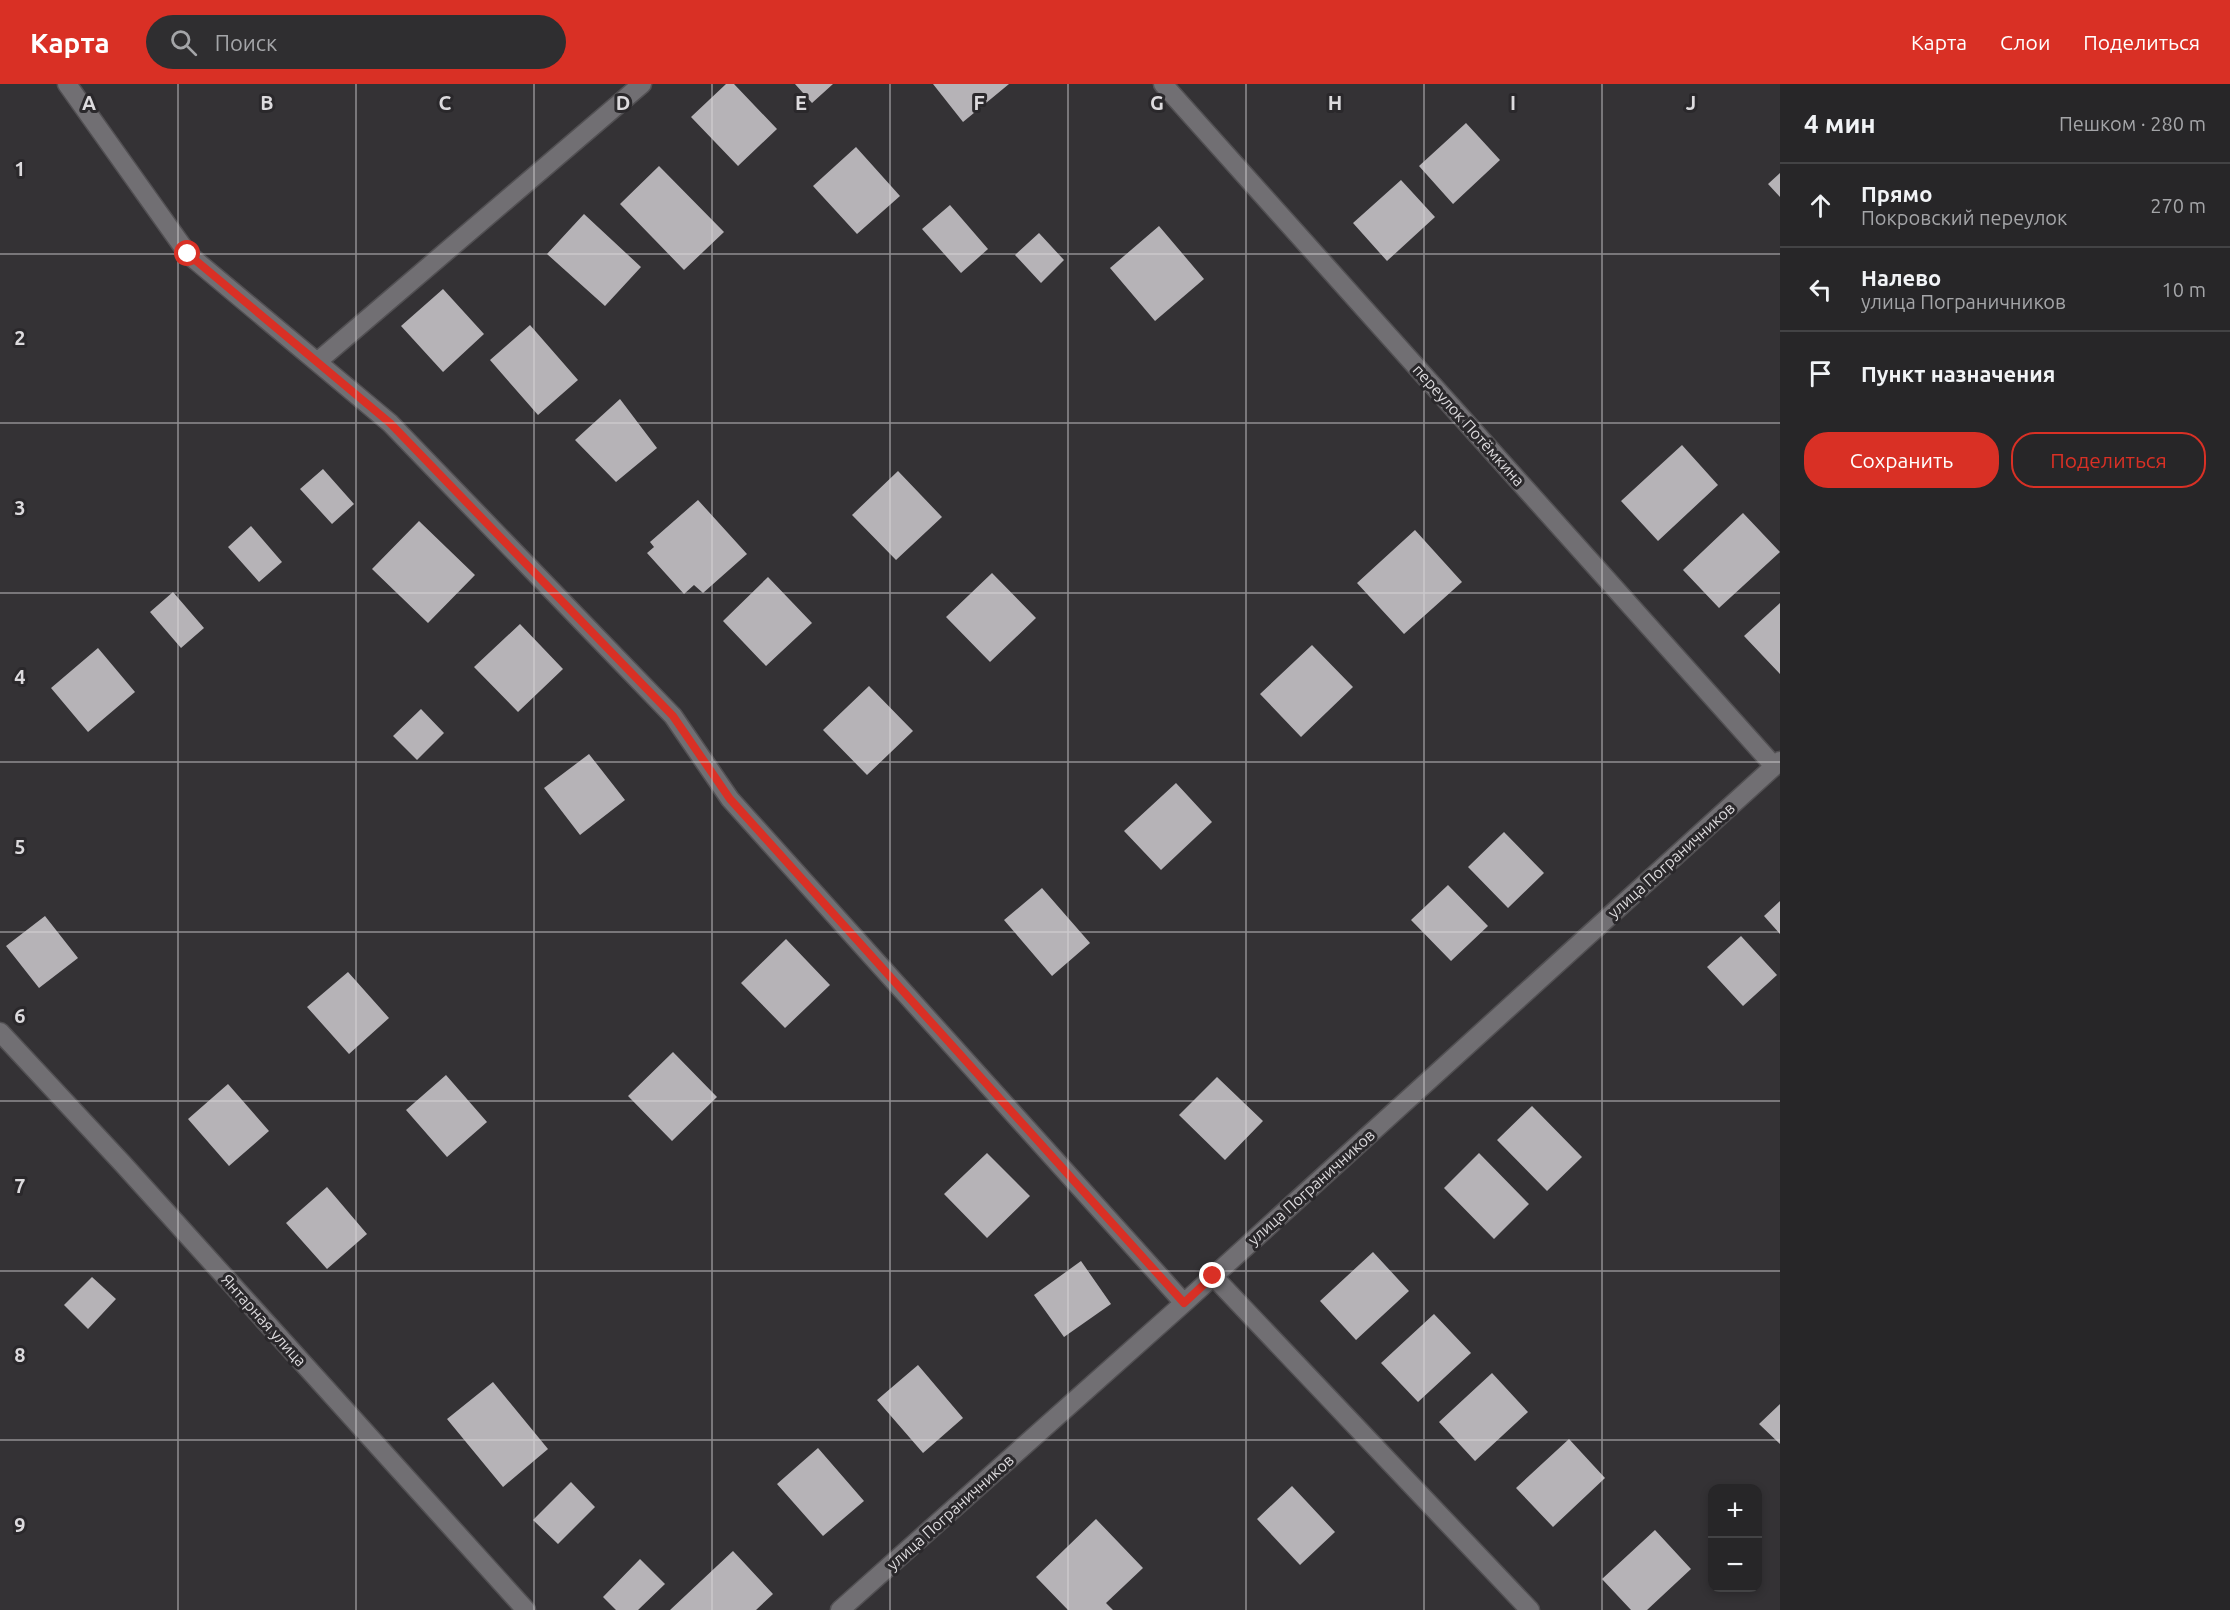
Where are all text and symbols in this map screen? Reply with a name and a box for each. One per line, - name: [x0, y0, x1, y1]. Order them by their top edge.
- search box: [146, 15, 566, 69]
- icon: search: [167, 26, 200, 59]
- text: Карта: [30, 27, 110, 58]
- text: Поиск: [215, 30, 277, 55]
- text: Карта: [1911, 30, 1967, 54]
- text: Слои: [2000, 30, 2050, 54]
- text: Поделиться: [2083, 30, 2200, 54]
- text: A: [82, 91, 96, 114]
- text: B: [260, 91, 274, 114]
- text: C: [439, 91, 452, 114]
- text: D: [616, 91, 630, 114]
- text: E: [795, 91, 807, 114]
- text: F: [973, 91, 985, 114]
- text: G: [1150, 91, 1164, 114]
- text: H: [1328, 91, 1342, 114]
- text: I: [1510, 91, 1516, 114]
- text: J: [1686, 91, 1696, 114]
- text: 4 мин: [1804, 109, 1876, 138]
- text: Пешком · 280 m: [2059, 112, 2206, 135]
- text: 1: [14, 157, 26, 180]
- text: Прямо: [1861, 181, 1932, 206]
- icon: ahead: [1804, 189, 1837, 222]
- text: 270 m: [2150, 194, 2206, 217]
- text: Покровский переулок: [1861, 206, 2067, 229]
- route start: [174, 240, 200, 266]
- text: Налево: [1861, 265, 1941, 290]
- icon: left: [1804, 273, 1837, 306]
- text: 10 m: [2162, 278, 2206, 301]
- text: улица Пограничников: [1861, 290, 2066, 313]
- text: 2: [14, 326, 26, 349]
- icon: arrive: [1804, 357, 1837, 390]
- street label: переулок Потёмкина: [1410, 360, 1528, 490]
- text: Пункт назначения: [1861, 361, 2055, 386]
- button: Сохранить: [1804, 432, 1999, 488]
- button: Поделиться: [2011, 432, 2206, 488]
- text: 3: [14, 496, 26, 519]
- text: 4: [14, 665, 26, 688]
- street label: улица Пограничников: [1604, 798, 1738, 922]
- text: 5: [14, 835, 26, 858]
- text: 6: [14, 1004, 26, 1027]
- street label: улица Пограничников: [1244, 1125, 1378, 1249]
- text: 7: [14, 1174, 26, 1197]
- route end: [1199, 1262, 1225, 1288]
- street label: Янтарная улица: [218, 1270, 310, 1370]
- text: 8: [14, 1343, 26, 1366]
- street label: улица Пограничников: [883, 1450, 1017, 1574]
- map controls: [1708, 1484, 1762, 1592]
- button: +: [1708, 1484, 1762, 1538]
- text: 9: [14, 1513, 26, 1536]
- button: −: [1708, 1538, 1762, 1592]

